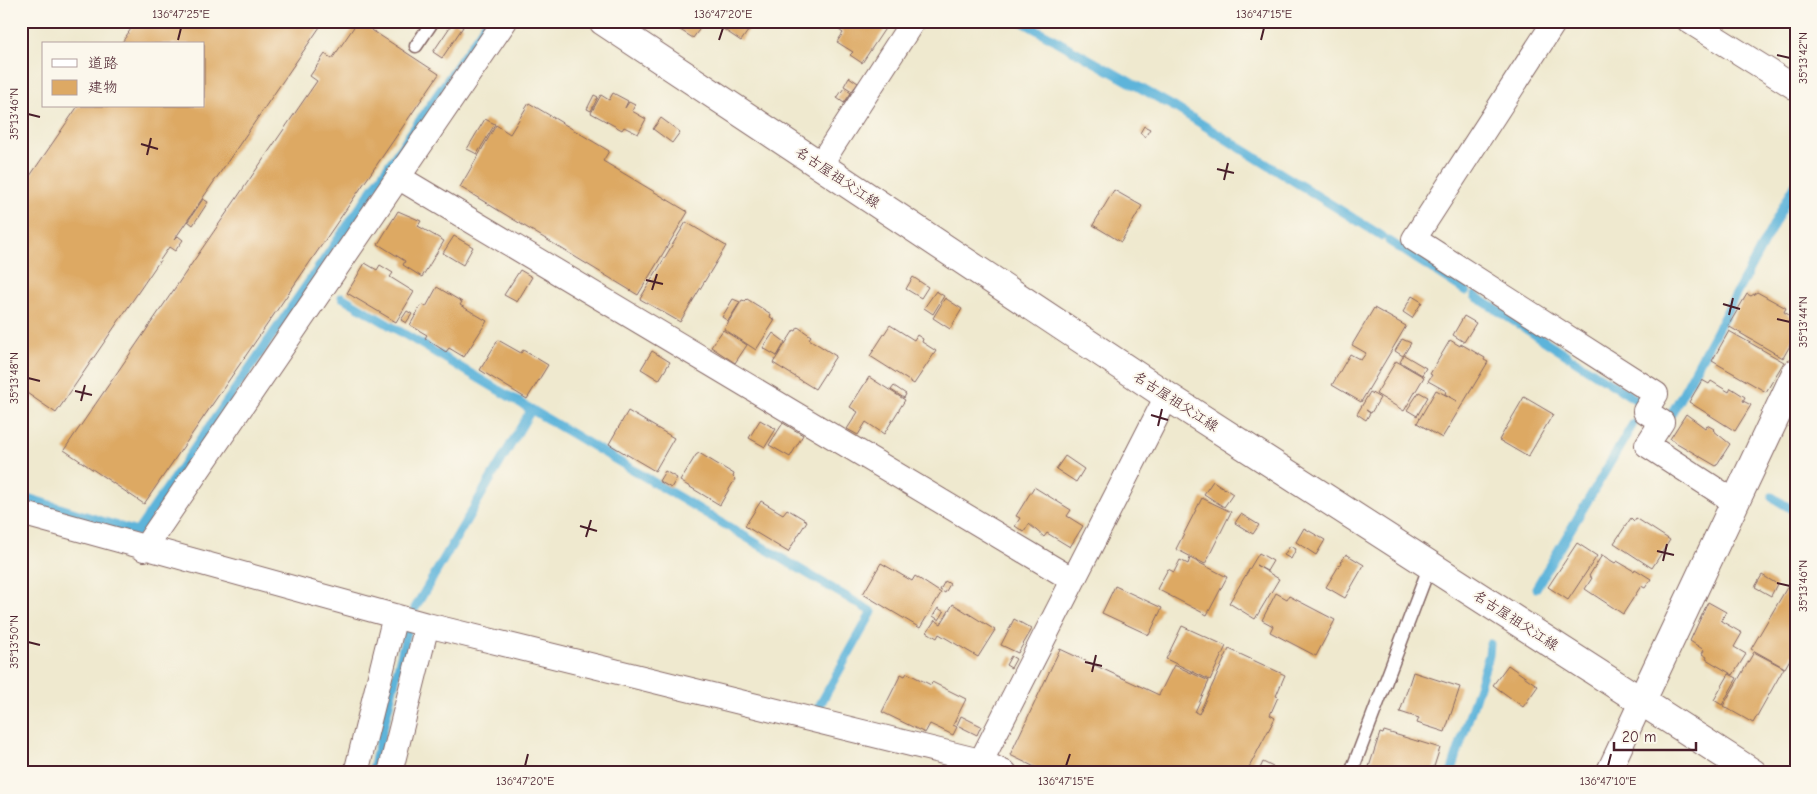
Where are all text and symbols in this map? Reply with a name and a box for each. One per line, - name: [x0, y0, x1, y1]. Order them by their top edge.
- text: 136°47'25"E: [152, 7, 210, 21]
- text: 136°47'20"E: [694, 7, 752, 21]
- text: 136°47'15"E: [1236, 7, 1292, 21]
- text: 35°13'42"N: [1796, 32, 1810, 84]
- legend: [42, 42, 205, 108]
- text: 道路: [88, 54, 118, 72]
- text: 建物: [88, 78, 118, 96]
- text: 35°13'46"N: [7, 88, 21, 140]
- street label: 名古屋祖父江線: [792, 143, 883, 212]
- text: 35°13'44"N: [1796, 296, 1810, 348]
- text: 35°13'48"N: [7, 352, 21, 404]
- street label: 名古屋祖父江線: [1130, 368, 1221, 435]
- text: 35°13'46"N: [1796, 560, 1810, 612]
- street label: 名古屋祖父江線: [1470, 587, 1561, 654]
- text: 35°13'50"N: [7, 615, 21, 669]
- scale bar: [1614, 719, 1697, 751]
- text: 20 m: [1622, 728, 1656, 746]
- text: 136°47'20"E: [496, 774, 554, 788]
- text: 136°47'15"E: [1038, 774, 1094, 788]
- text: 136°47'10"E: [1580, 774, 1636, 788]

